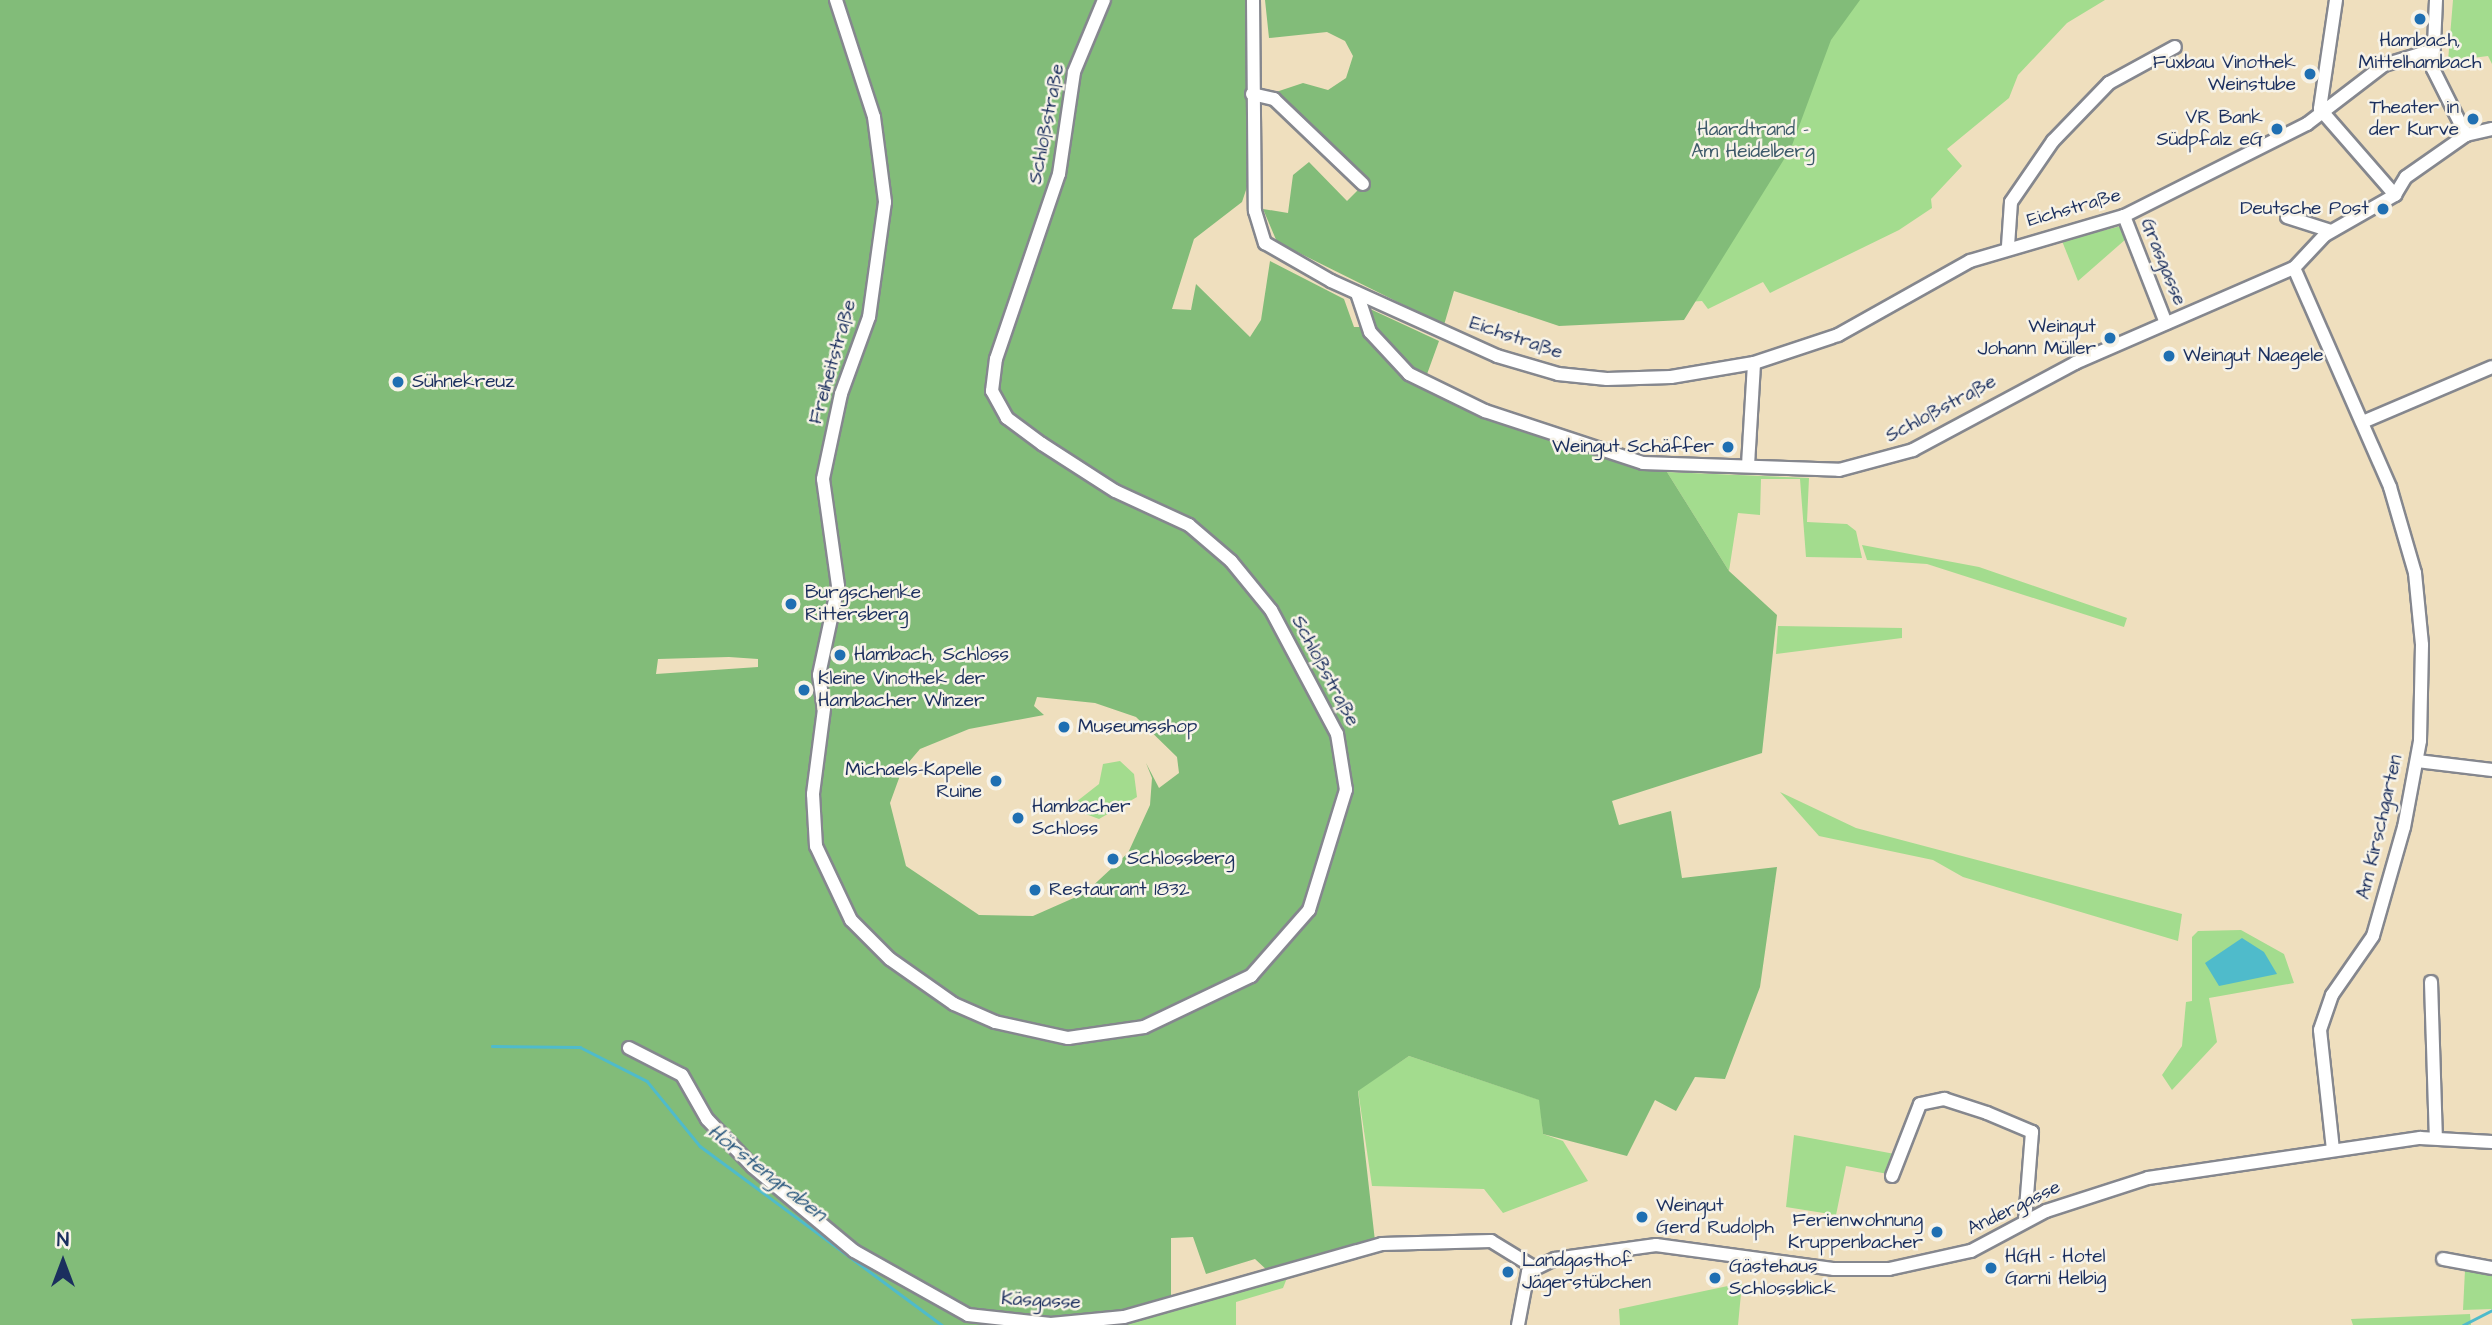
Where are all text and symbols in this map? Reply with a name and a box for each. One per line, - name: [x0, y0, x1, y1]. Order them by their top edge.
- marker: Hambach, Mittelhambach: [2412, 11, 2428, 27]
- place label: Hambach, Mittelhambach: [2359, 30, 2481, 74]
- place label: Fuxbau Vinothek Weinstube: [2153, 52, 2296, 96]
- street label: Schloßstraße: [1024, 62, 1070, 186]
- marker: Fuxbau Vinothek Weinstube: [2302, 66, 2318, 82]
- place label: Theater in der Kurve: [2369, 97, 2459, 141]
- place label: VR Bank Südpfalz eG: [2156, 107, 2263, 151]
- marker: Theater in der Kurve: [2465, 111, 2481, 127]
- park label: Haardtrand - Am Heidelberg: [1691, 119, 1815, 163]
- marker: VR Bank Südpfalz eG: [2269, 121, 2285, 137]
- street label: Eichstraße: [2024, 184, 2124, 232]
- place label: Deutsche Post: [2240, 198, 2369, 220]
- marker: Deutsche Post: [2375, 201, 2391, 217]
- street label: Grasgasse: [2135, 215, 2191, 309]
- street label: Freiheitstraße: [804, 297, 862, 427]
- street label: Eichstraße: [1467, 311, 1565, 365]
- place label: Weingut Johann Müller: [1977, 316, 2096, 360]
- marker: Weingut Johann Müller: [2102, 330, 2118, 346]
- place label: Weingut Naegele: [2183, 345, 2323, 367]
- marker: Weingut Naegele: [2161, 348, 2177, 364]
- street label: Schloßstraße: [1882, 370, 2000, 448]
- place label: Sühnekreuz: [412, 371, 515, 393]
- marker: Sühnekreuz: [390, 374, 406, 390]
- place label: Weingut Schäffer: [1552, 436, 1714, 458]
- marker: Weingut Schäffer: [1720, 439, 1736, 455]
- place label: Burgschenke Rittersberg: [805, 582, 921, 626]
- marker: Burgschenke Rittersberg: [783, 596, 799, 612]
- street label: Schloßstraße: [1286, 612, 1364, 730]
- place label: Hambach, Schloss: [854, 644, 1009, 666]
- marker: Hambach, Schloss: [832, 647, 848, 663]
- place label: Kleine Vinothek der Hambacher Winzer: [818, 668, 985, 712]
- marker: Kleine Vinothek der Hambacher Winzer: [796, 682, 812, 698]
- place label: Museumsshop: [1078, 716, 1197, 738]
- marker: Museumsshop: [1056, 719, 1072, 735]
- street label: Am Kirschgarten: [2352, 752, 2408, 902]
- place label: Michaels-Kapelle Ruine: [845, 759, 982, 803]
- marker: Michaels-Kapelle Ruine: [988, 773, 1004, 789]
- place label: Hambacher Schloss: [1032, 796, 1130, 840]
- marker: Hambacher Schloss: [1010, 810, 1026, 826]
- place label: Schlossberg: [1127, 848, 1235, 870]
- marker: Schlossberg: [1105, 851, 1121, 867]
- place label: Restaurant 1832: [1049, 879, 1190, 901]
- marker: Restaurant 1832: [1027, 882, 1043, 898]
- water label: Hörstengraben: [703, 1119, 831, 1227]
- street label: Andergasse: [1964, 1176, 2064, 1240]
- place label: Weingut Gerd Rudolph: [1656, 1195, 1774, 1239]
- marker: Weingut Gerd Rudolph: [1634, 1209, 1650, 1225]
- place label: Ferienwohnung Kruppenbacher: [1788, 1210, 1923, 1254]
- marker: Ferienwohnung Kruppenbacher: [1929, 1224, 1945, 1240]
- north arrow: [28, 1227, 98, 1297]
- text: N: [57, 1227, 69, 1254]
- place label: HGH - Hotel Garni Helbig: [2005, 1246, 2106, 1290]
- place label: Landgasthof Jägerstübchen: [1522, 1250, 1651, 1294]
- place label: Gästehaus Schlossblick: [1729, 1256, 1836, 1300]
- marker: HGH - Hotel Garni Helbig: [1983, 1260, 1999, 1276]
- marker: Landgasthof Jägerstübchen: [1500, 1264, 1516, 1280]
- marker: Gästehaus Schlossblick: [1707, 1270, 1723, 1286]
- street label: Käsgasse: [1001, 1288, 1081, 1314]

